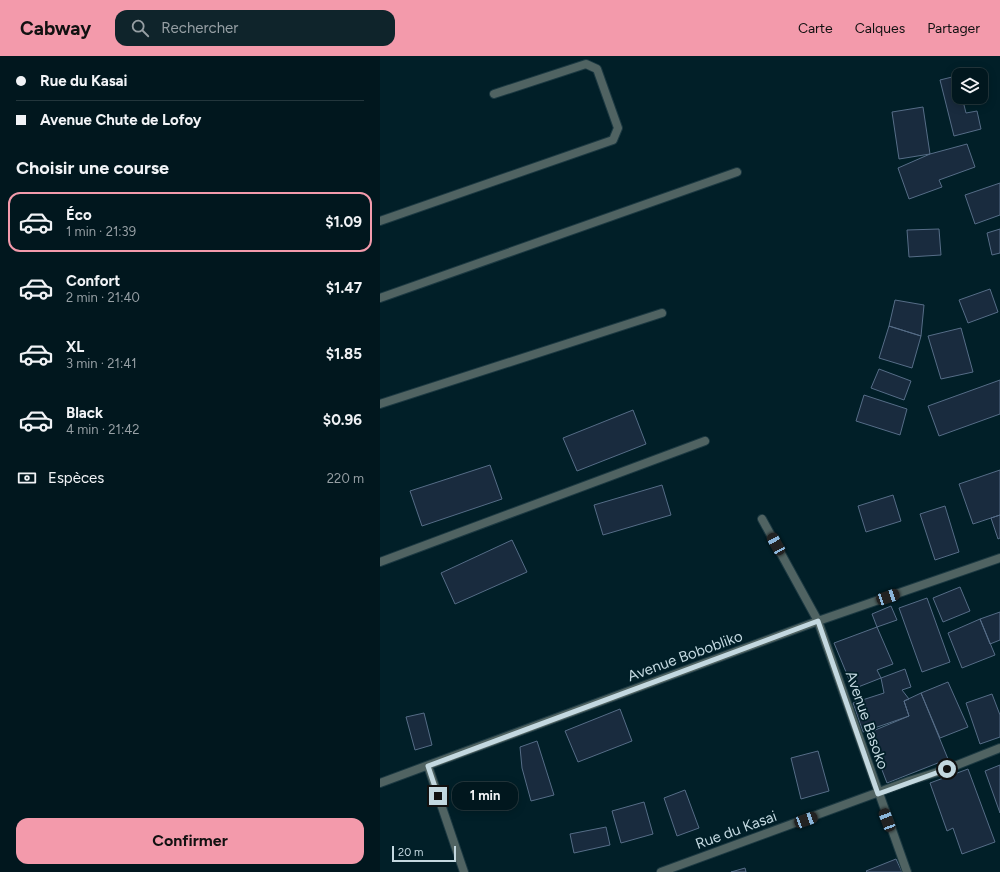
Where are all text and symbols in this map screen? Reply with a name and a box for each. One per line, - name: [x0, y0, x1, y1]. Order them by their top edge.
- search box: [115, 10, 395, 46]
- text: Cabway: [20, 17, 91, 40]
- icon: search: [129, 17, 151, 39]
- text: Rechercher: [161, 19, 238, 37]
- text: Carte: [798, 20, 833, 37]
- text: Calques: [855, 20, 905, 37]
- text: Partager: [927, 20, 980, 37]
- map controls: [952, 68, 988, 104]
- button: layers: [952, 68, 988, 104]
- text: Rue du Kasai: [40, 72, 128, 90]
- text: Avenue Chute de Lofoy: [40, 111, 201, 129]
- text: Choisir une course: [16, 157, 169, 179]
- icon: car: [18, 204, 54, 240]
- text: Éco: [66, 206, 92, 224]
- text: $1.09: [325, 213, 362, 231]
- text: 1 min · 21:39: [66, 224, 136, 239]
- icon: car: [18, 270, 54, 306]
- text: Confort: [66, 272, 120, 290]
- text: $1.47: [326, 279, 362, 297]
- text: 2 min · 21:40: [66, 290, 140, 305]
- icon: car: [18, 336, 54, 372]
- text: XL: [66, 338, 84, 356]
- text: $1.85: [326, 345, 362, 363]
- text: 3 min · 21:41: [66, 356, 137, 371]
- icon: car: [18, 402, 54, 438]
- text: Black: [66, 404, 103, 422]
- text: $0.96: [323, 411, 362, 429]
- text: 4 min · 21:42: [66, 422, 140, 437]
- icon: cash: [16, 467, 38, 489]
- text: Espèces: [48, 469, 104, 487]
- text: 220 m: [327, 471, 364, 486]
- car: [765, 531, 787, 557]
- car: [875, 587, 901, 607]
- street label: Avenue Bobobliko: [625, 627, 745, 685]
- street label: Avenue Basoko: [842, 668, 892, 772]
- route start: [938, 760, 956, 778]
- callout: 1 min: [452, 782, 518, 810]
- route end: [429, 787, 447, 805]
- text: 1 min: [470, 788, 500, 803]
- street label: Rue du Kasai: [693, 807, 779, 853]
- car: [877, 807, 897, 833]
- car: [793, 810, 819, 830]
- button: Confirmer: [16, 818, 364, 864]
- scale bar: [392, 844, 456, 863]
- text: 20 m: [398, 846, 423, 859]

